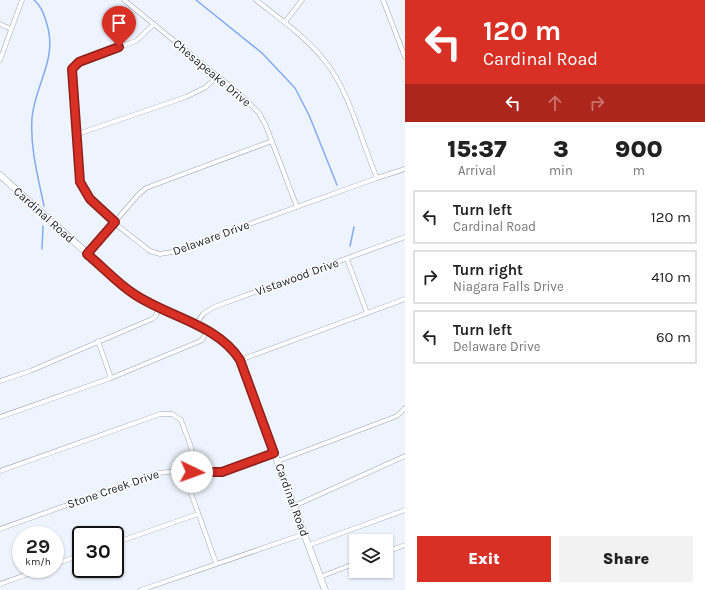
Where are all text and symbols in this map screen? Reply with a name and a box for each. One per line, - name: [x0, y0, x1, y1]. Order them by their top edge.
- pin: [102, 6, 136, 47]
- icon: arrive: [108, 12, 130, 34]
- text: 120 m: [483, 14, 561, 47]
- icon: left: [417, 16, 469, 68]
- street label: Chesapeake Drive: [170, 36, 254, 110]
- text: Cardinal Road: [483, 48, 598, 70]
- icon: left: [502, 92, 524, 114]
- icon: ahead: [544, 92, 566, 114]
- icon: right: [586, 92, 608, 114]
- text: 15:37: [447, 135, 507, 163]
- text: 3: [553, 135, 569, 163]
- text: 900: [615, 135, 663, 163]
- text: Arrival: [458, 163, 496, 178]
- text: min: [549, 163, 573, 178]
- text: m: [633, 163, 645, 178]
- street label: Cardinal Road: [11, 184, 77, 246]
- text: Turn left: [453, 201, 512, 219]
- icon: left: [419, 206, 441, 228]
- text: 120 m: [651, 208, 691, 226]
- street label: Delaware Drive: [171, 218, 251, 258]
- text: Cardinal Road: [453, 219, 536, 234]
- street label: Vistawood Drive: [253, 255, 341, 299]
- text: Turn right: [453, 261, 523, 279]
- icon: right: [419, 266, 441, 288]
- text: 410 m: [651, 268, 691, 286]
- text: Niagara Falls Drive: [453, 279, 564, 294]
- text: Turn left: [453, 321, 512, 339]
- icon: left: [419, 326, 441, 348]
- text: 60 m: [656, 328, 691, 346]
- text: Delaware Drive: [453, 339, 540, 354]
- position arrow: [171, 451, 213, 493]
- street label: Cardinal Road: [272, 462, 312, 538]
- street label: Stone Creek Drive: [65, 467, 161, 511]
- speed limit sign: 30: [72, 526, 124, 578]
- map controls: [349, 534, 393, 578]
- button: layers: [349, 534, 393, 578]
- text: 29: [26, 535, 50, 558]
- button: Exit: [417, 536, 551, 582]
- button: Share: [559, 536, 693, 582]
- text: km/h: [25, 556, 51, 568]

